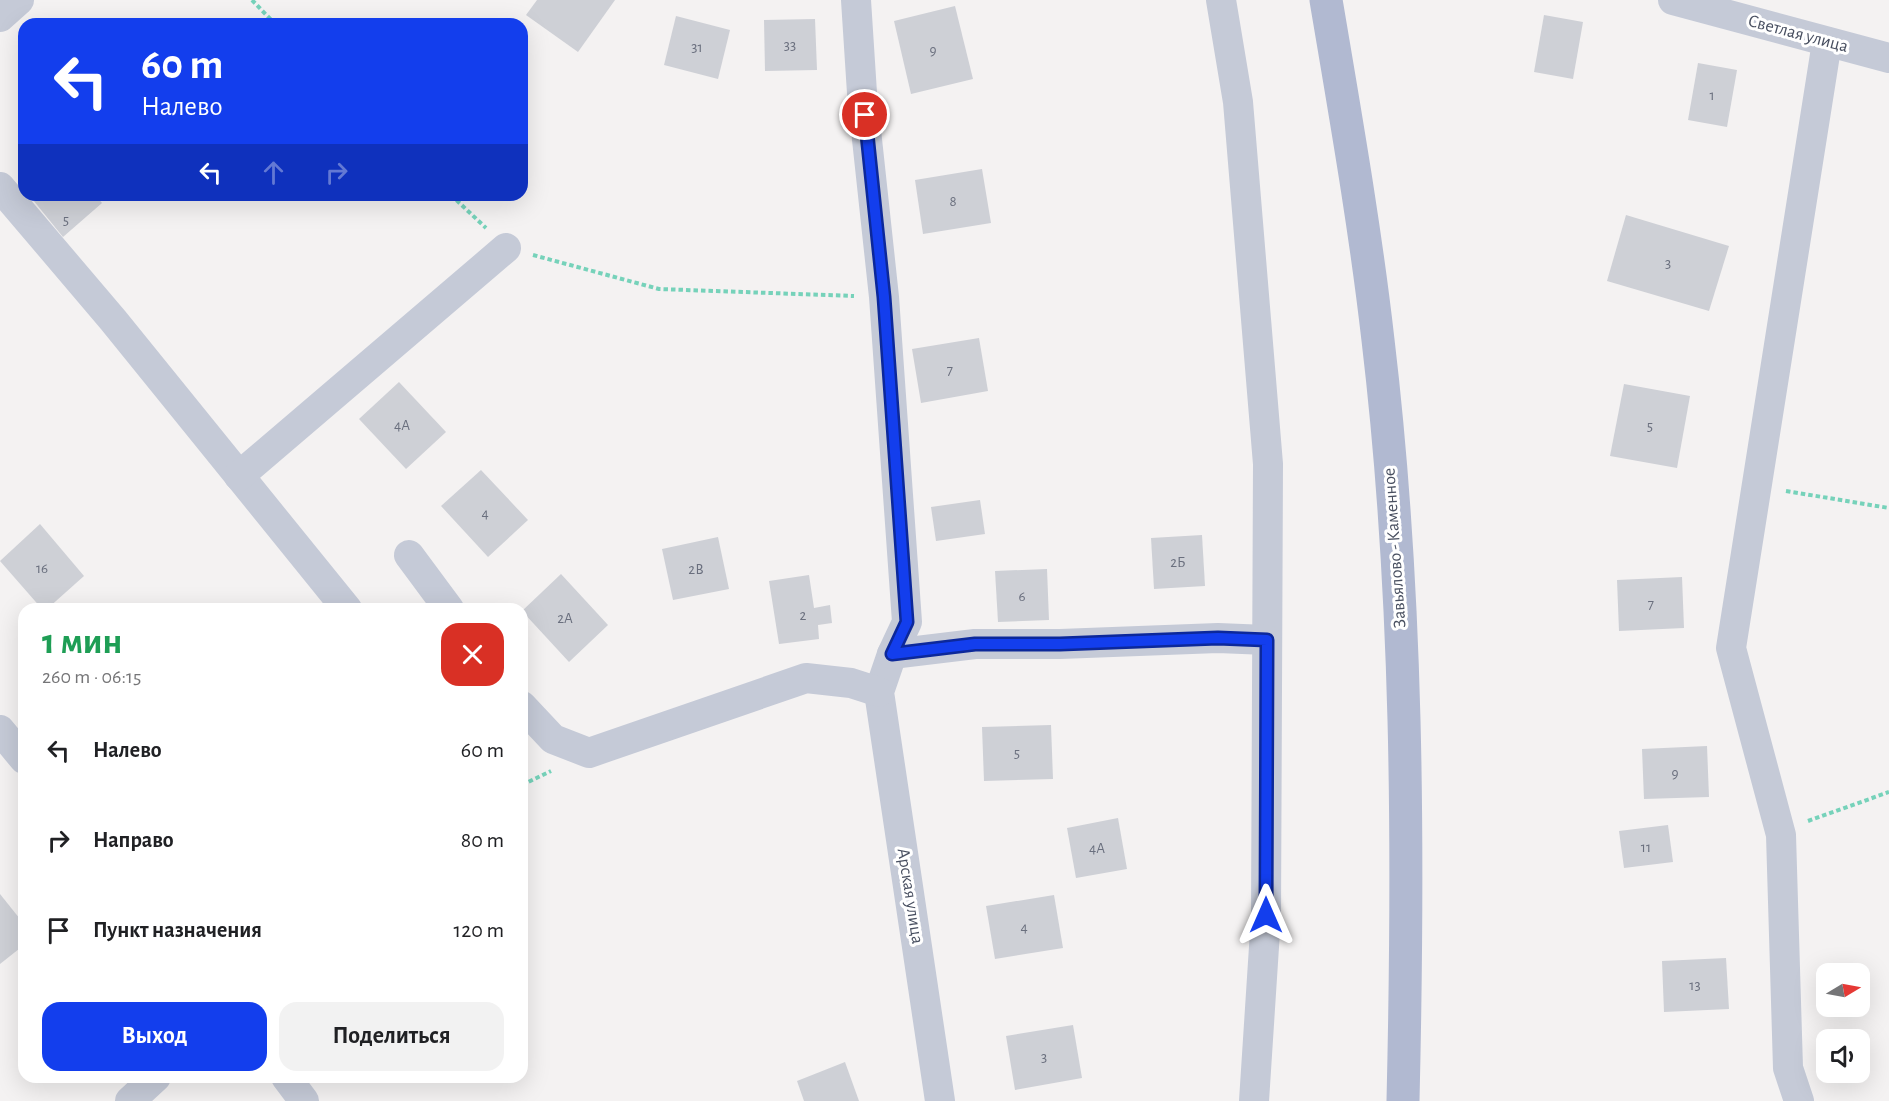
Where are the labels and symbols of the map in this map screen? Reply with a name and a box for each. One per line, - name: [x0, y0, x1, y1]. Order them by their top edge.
- street label: Светлая улица: [1746, 12, 1850, 56]
- house number: 33: [784, 38, 796, 53]
- house number: 31: [691, 40, 703, 55]
- house number: 9: [929, 43, 937, 58]
- house number: 1: [1709, 88, 1715, 103]
- pin: [839, 89, 890, 140]
- house number: 8: [949, 194, 957, 209]
- house number: 5: [63, 213, 69, 228]
- house number: 3: [1665, 256, 1671, 271]
- house number: 7: [947, 363, 953, 378]
- house number: 4А: [394, 418, 410, 433]
- house number: 5: [1647, 419, 1653, 434]
- street label: Завьялово - Каменное: [1380, 467, 1410, 629]
- house number: 4: [481, 506, 489, 521]
- house number: 2Б: [1170, 555, 1186, 570]
- house number: 16: [36, 561, 48, 576]
- house number: 2В: [688, 562, 704, 577]
- house number: 6: [1018, 589, 1026, 604]
- house number: 7: [1648, 597, 1654, 612]
- house number: 2: [800, 608, 807, 623]
- house number: 2А: [557, 611, 573, 626]
- house number: 5: [1014, 746, 1020, 761]
- house number: 9: [1671, 766, 1679, 781]
- house number: 11: [1641, 840, 1651, 855]
- house number: 4А: [1089, 841, 1105, 856]
- street label: Арская улица: [894, 847, 926, 945]
- position arrow: [1234, 883, 1298, 947]
- house number: 4: [1020, 920, 1028, 935]
- north arrow: [1816, 963, 1870, 1017]
- house number: 13: [1689, 978, 1701, 993]
- house number: 3: [1041, 1050, 1047, 1065]

